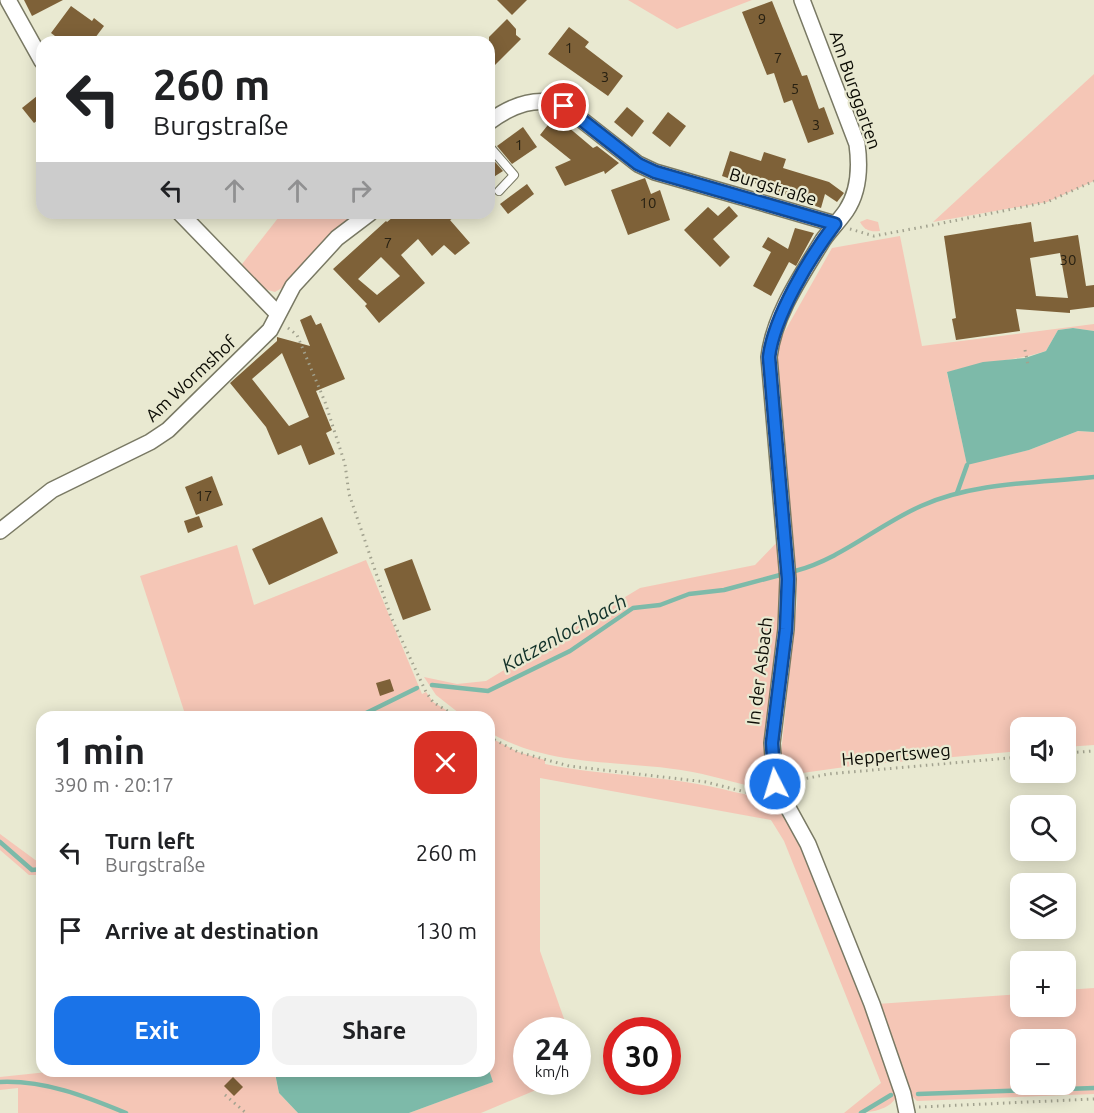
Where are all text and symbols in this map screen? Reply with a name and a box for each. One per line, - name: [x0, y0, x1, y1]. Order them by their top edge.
- house number: 9: [758, 10, 766, 27]
- street label: Am Burggarten: [826, 28, 886, 152]
- house number: 1: [565, 39, 573, 56]
- house number: 7: [774, 49, 782, 66]
- icon: left: [54, 60, 132, 138]
- text: 260 m: [153, 61, 270, 108]
- house number: 3: [601, 68, 609, 85]
- pin: [538, 80, 589, 131]
- house number: 5: [791, 80, 799, 97]
- icon: arrive: [547, 89, 580, 122]
- text: Burgstraße: [153, 110, 289, 140]
- house number: 3: [812, 116, 820, 133]
- house number: 1: [515, 136, 523, 153]
- street label: Burgstraße: [727, 163, 820, 209]
- icon: left: [155, 174, 188, 207]
- icon: ahead: [218, 174, 251, 207]
- icon: ahead: [281, 174, 314, 207]
- icon: right: [344, 174, 377, 207]
- house number: 10: [640, 194, 656, 211]
- house number: 7: [384, 234, 392, 251]
- house number: 30: [1060, 251, 1076, 268]
- street label: Am Wormshof: [141, 331, 240, 425]
- house number: 17: [196, 487, 212, 504]
- water label: Katzenlochbach: [497, 589, 630, 676]
- street label: In der Asbach: [742, 616, 776, 726]
- map controls: [1010, 717, 1076, 1095]
- button: sound: [1010, 717, 1076, 783]
- text: 1 min: [54, 730, 145, 771]
- button: close: [414, 731, 477, 794]
- street label: Heppertsweg: [841, 739, 951, 769]
- position arrow: [743, 752, 807, 816]
- text: 390 m · 20:17: [54, 773, 174, 796]
- button: search: [1010, 795, 1076, 861]
- text: Turn left: [105, 828, 195, 853]
- icon: left: [54, 836, 87, 869]
- text: 260 m: [416, 840, 477, 865]
- text: Burgstraße: [105, 853, 206, 876]
- button: layers: [1010, 873, 1076, 939]
- icon: arrive: [54, 914, 87, 947]
- text: Arrive at destination: [105, 918, 319, 943]
- text: 130 m: [416, 918, 477, 943]
- button: +: [1010, 951, 1076, 1017]
- button: Exit: [54, 996, 260, 1065]
- button: Share: [272, 996, 477, 1065]
- speed limit sign: 30: [603, 1017, 681, 1095]
- button: −: [1010, 1029, 1076, 1095]
- text: 24: [535, 1032, 569, 1066]
- text: km/h: [535, 1063, 569, 1080]

